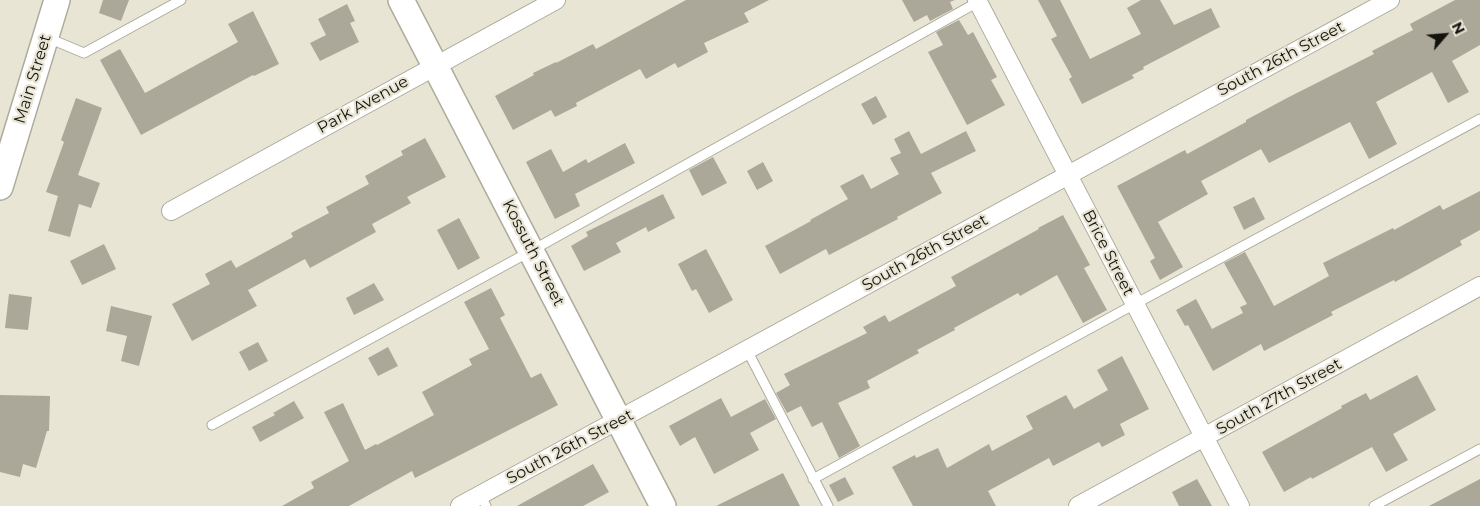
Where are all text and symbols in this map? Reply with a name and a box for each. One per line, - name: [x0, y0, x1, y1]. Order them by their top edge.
- north arrow: [1420, 10, 1470, 60]
- street label: South 26th Street: [1214, 17, 1348, 101]
- text: N: [1448, 19, 1469, 37]
- street label: Main Street: [10, 32, 56, 126]
- street label: Park Avenue: [314, 72, 412, 138]
- street label: Kossuth Street: [498, 196, 568, 310]
- street label: Brice Street: [1078, 207, 1138, 299]
- street label: South 26th Street: [859, 210, 991, 296]
- street label: South 27th Street: [1213, 355, 1345, 439]
- street label: South 26th Street: [503, 405, 637, 489]

